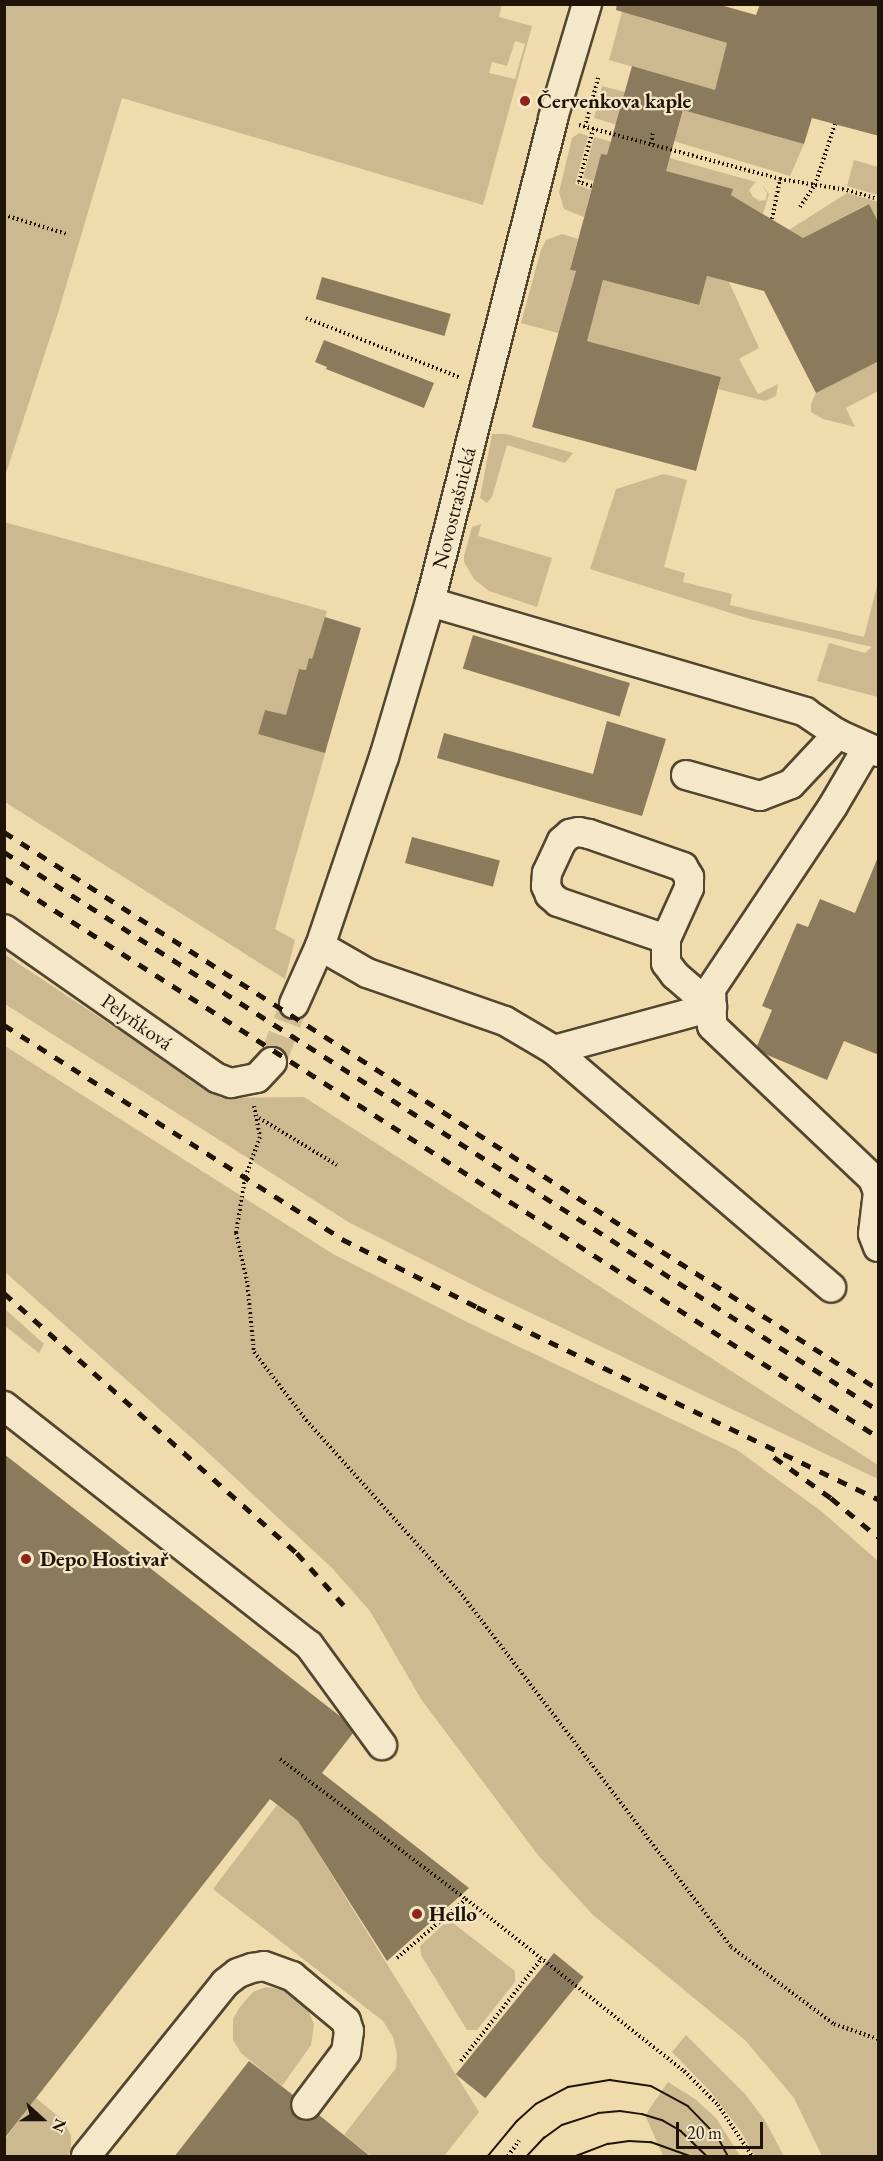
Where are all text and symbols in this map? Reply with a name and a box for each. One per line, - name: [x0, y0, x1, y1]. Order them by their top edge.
- place label: Červenkova kaple: [537, 88, 691, 114]
- marker: Červenkova kaple: [518, 94, 532, 108]
- street label: Novostrašnická: [427, 445, 481, 571]
- street label: Pelyňková: [96, 988, 178, 1056]
- place label: Depo Hostivař: [40, 1546, 169, 1572]
- marker: Depo Hostivař: [17, 1550, 35, 1568]
- place label: Hello: [429, 1901, 477, 1927]
- marker: Hello: [410, 1907, 424, 1921]
- north arrow: [12, 2089, 72, 2149]
- scale bar: [679, 2110, 766, 2148]
- text: N: [47, 2116, 71, 2135]
- text: 20 m: [687, 2121, 722, 2144]

